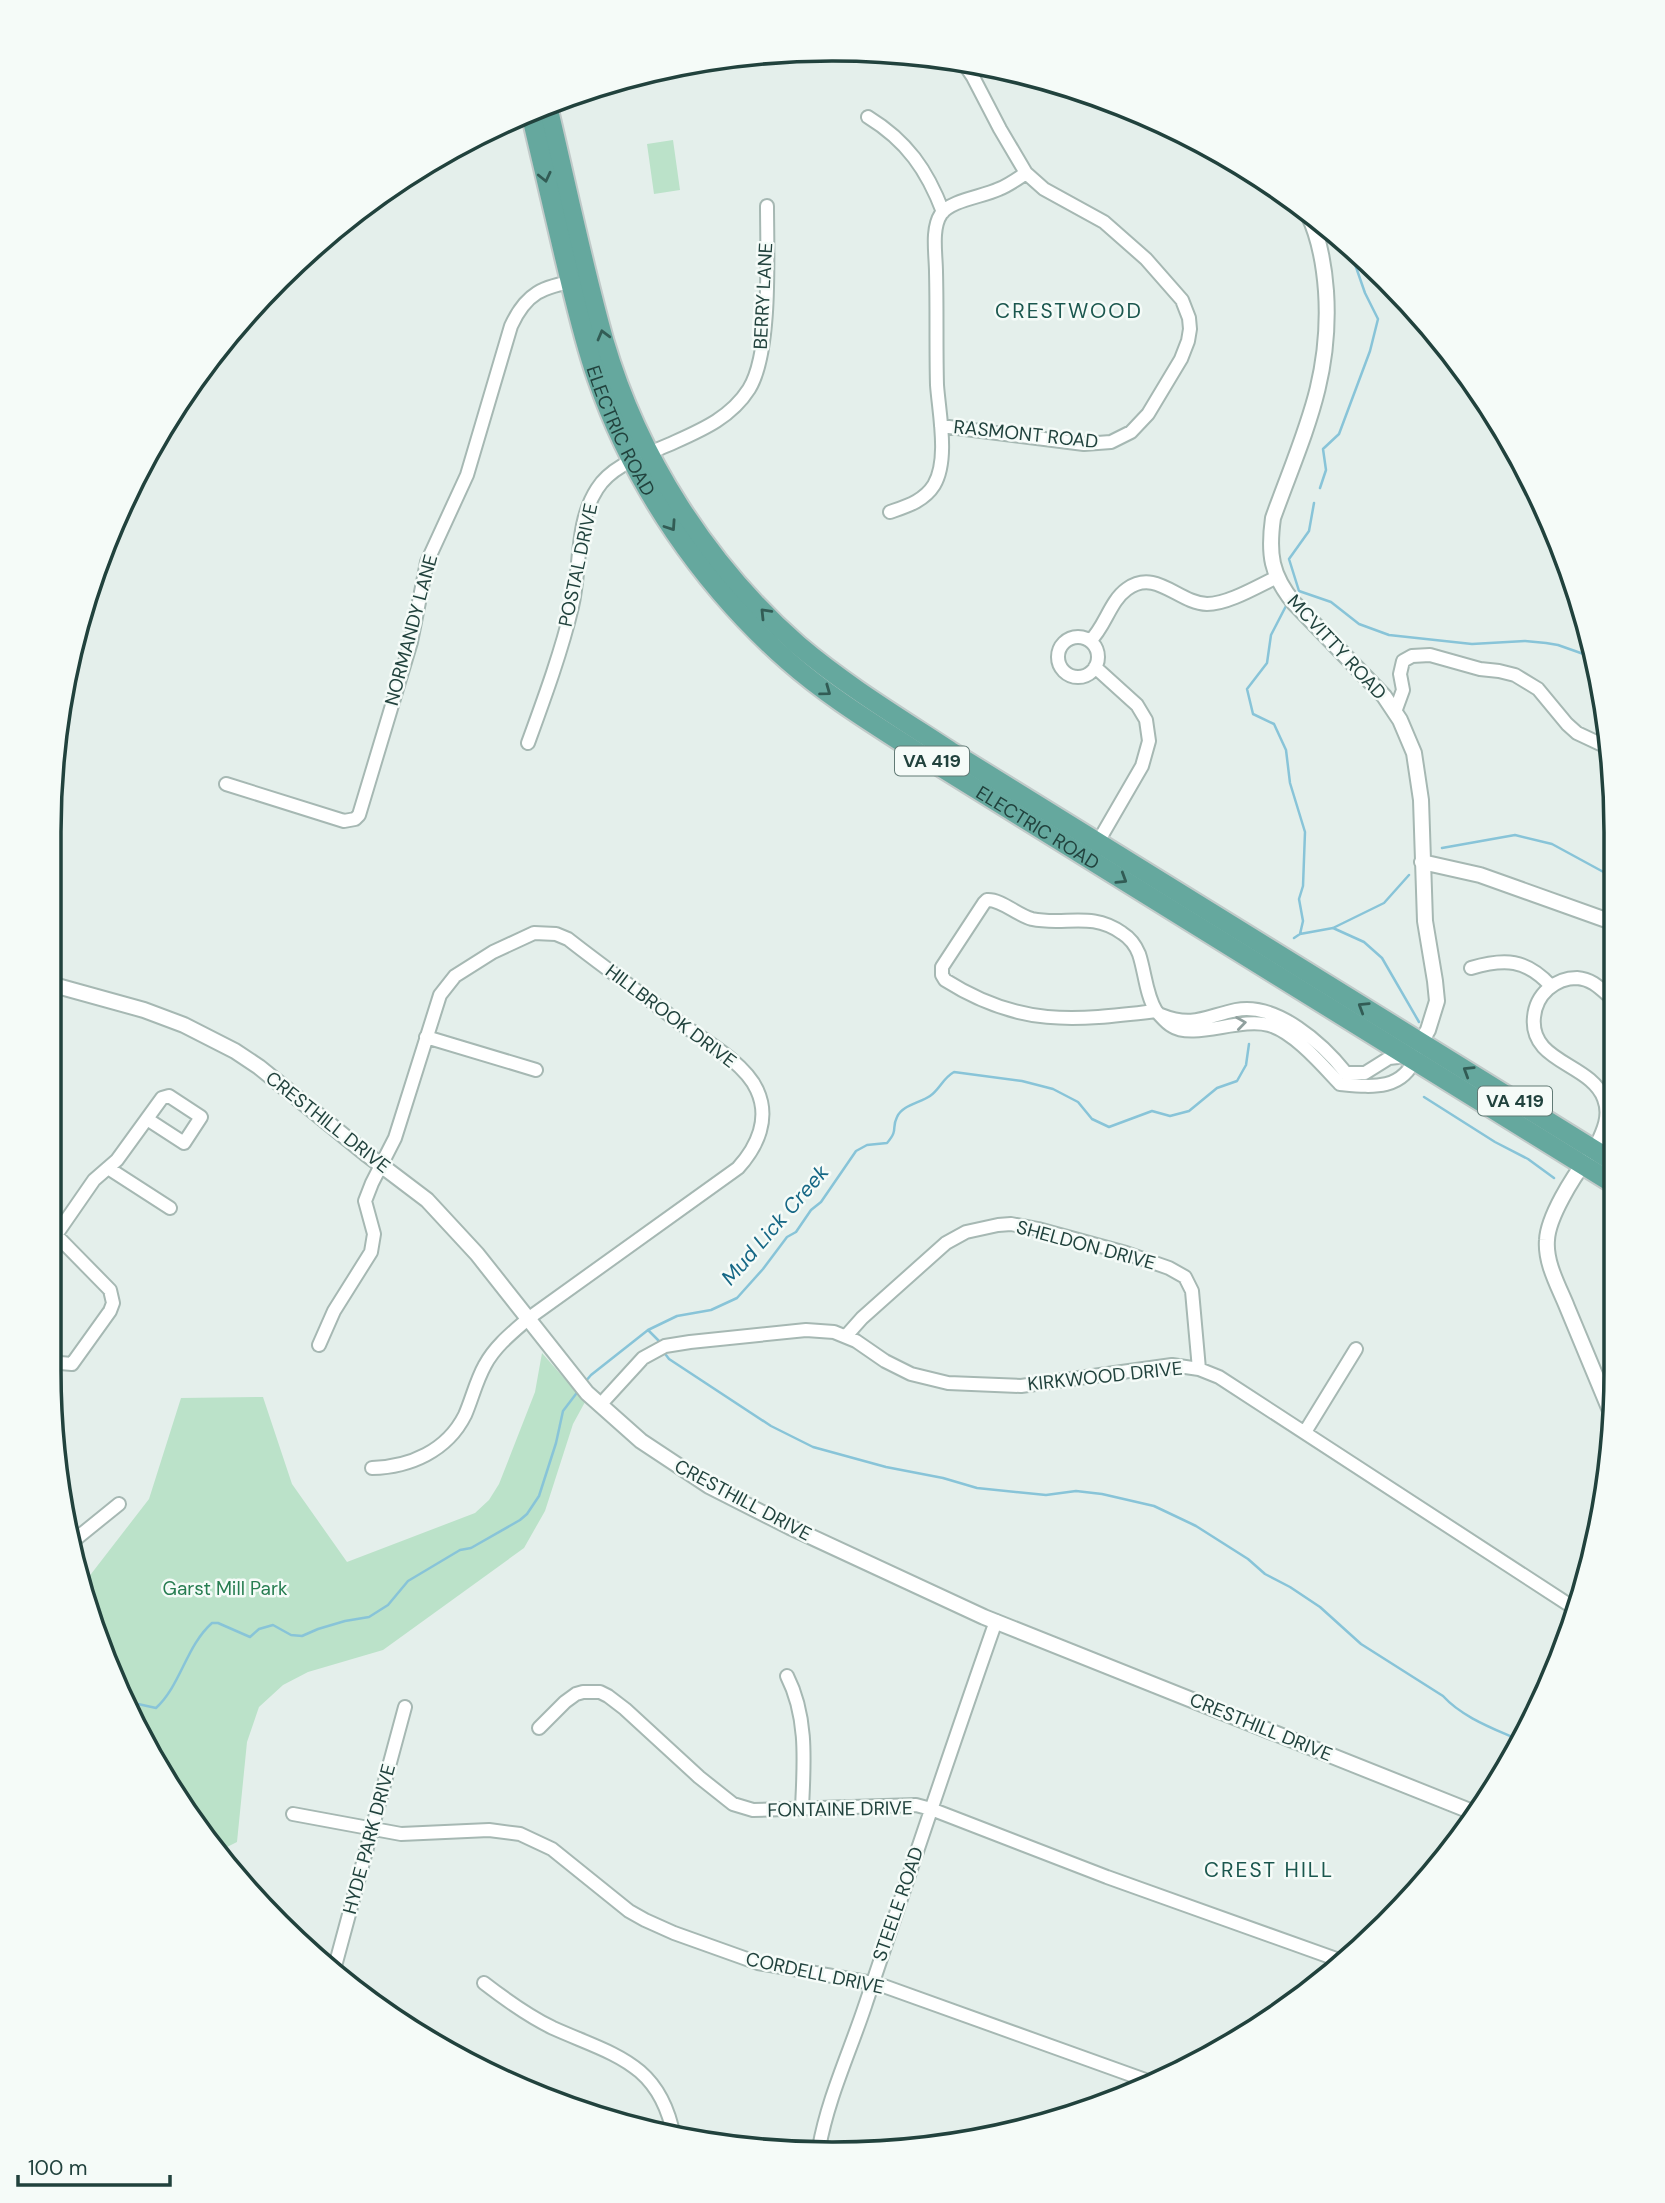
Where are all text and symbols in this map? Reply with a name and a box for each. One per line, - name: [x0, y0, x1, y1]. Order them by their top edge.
- one-way arrow: [537, 171, 552, 183]
- street label: BERRY LANE: [748, 242, 778, 350]
- district label: CRESTWOOD: [995, 297, 1143, 325]
- one-way arrow: [597, 329, 611, 341]
- street label: ELECTRIC ROAD: [581, 362, 661, 500]
- street label: RASMONT ROAD: [952, 414, 1100, 454]
- street label: POSTAL DRIVE: [553, 501, 603, 629]
- one-way arrow: [663, 519, 676, 532]
- street label: NORMANDY LANE: [379, 552, 443, 708]
- street label: MCVITTY ROAD: [1282, 589, 1392, 705]
- one-way arrow: [761, 608, 774, 621]
- one-way arrow: [819, 683, 831, 696]
- road number: VA 419: [895, 746, 969, 776]
- street label: ELECTRIC ROAD: [972, 780, 1104, 875]
- one-way arrow: [1114, 870, 1127, 883]
- street label: HILLBROOK DRIVE: [600, 958, 742, 1074]
- one-way arrow: [1358, 1002, 1371, 1015]
- one-way arrow: [1235, 1016, 1247, 1031]
- street label: CRESTHILL DRIVE: [261, 1065, 395, 1179]
- one-way arrow: [1462, 1067, 1475, 1080]
- road number: VA 419: [1478, 1086, 1552, 1116]
- water label: Mud Lick Creek: [715, 1159, 835, 1291]
- street label: SHELDON DRIVE: [1014, 1214, 1158, 1276]
- street label: KIRKWOOD DRIVE: [1026, 1355, 1184, 1397]
- street label: CRESTHILL DRIVE: [670, 1453, 816, 1547]
- park label: Garst Mill Park: [163, 1576, 288, 1601]
- street label: CRESTHILL DRIVE: [1186, 1687, 1336, 1767]
- street label: HYDE PARK DRIVE: [337, 1761, 401, 1917]
- street label: FONTAINE DRIVE: [767, 1795, 913, 1823]
- street label: STEELE ROAD: [867, 1844, 929, 1964]
- district label: CREST HILL: [1204, 1856, 1334, 1884]
- street label: CORDELL DRIVE: [744, 1946, 886, 2000]
- scale bar: [18, 2144, 170, 2188]
- text: 100 m: [28, 2154, 88, 2182]

